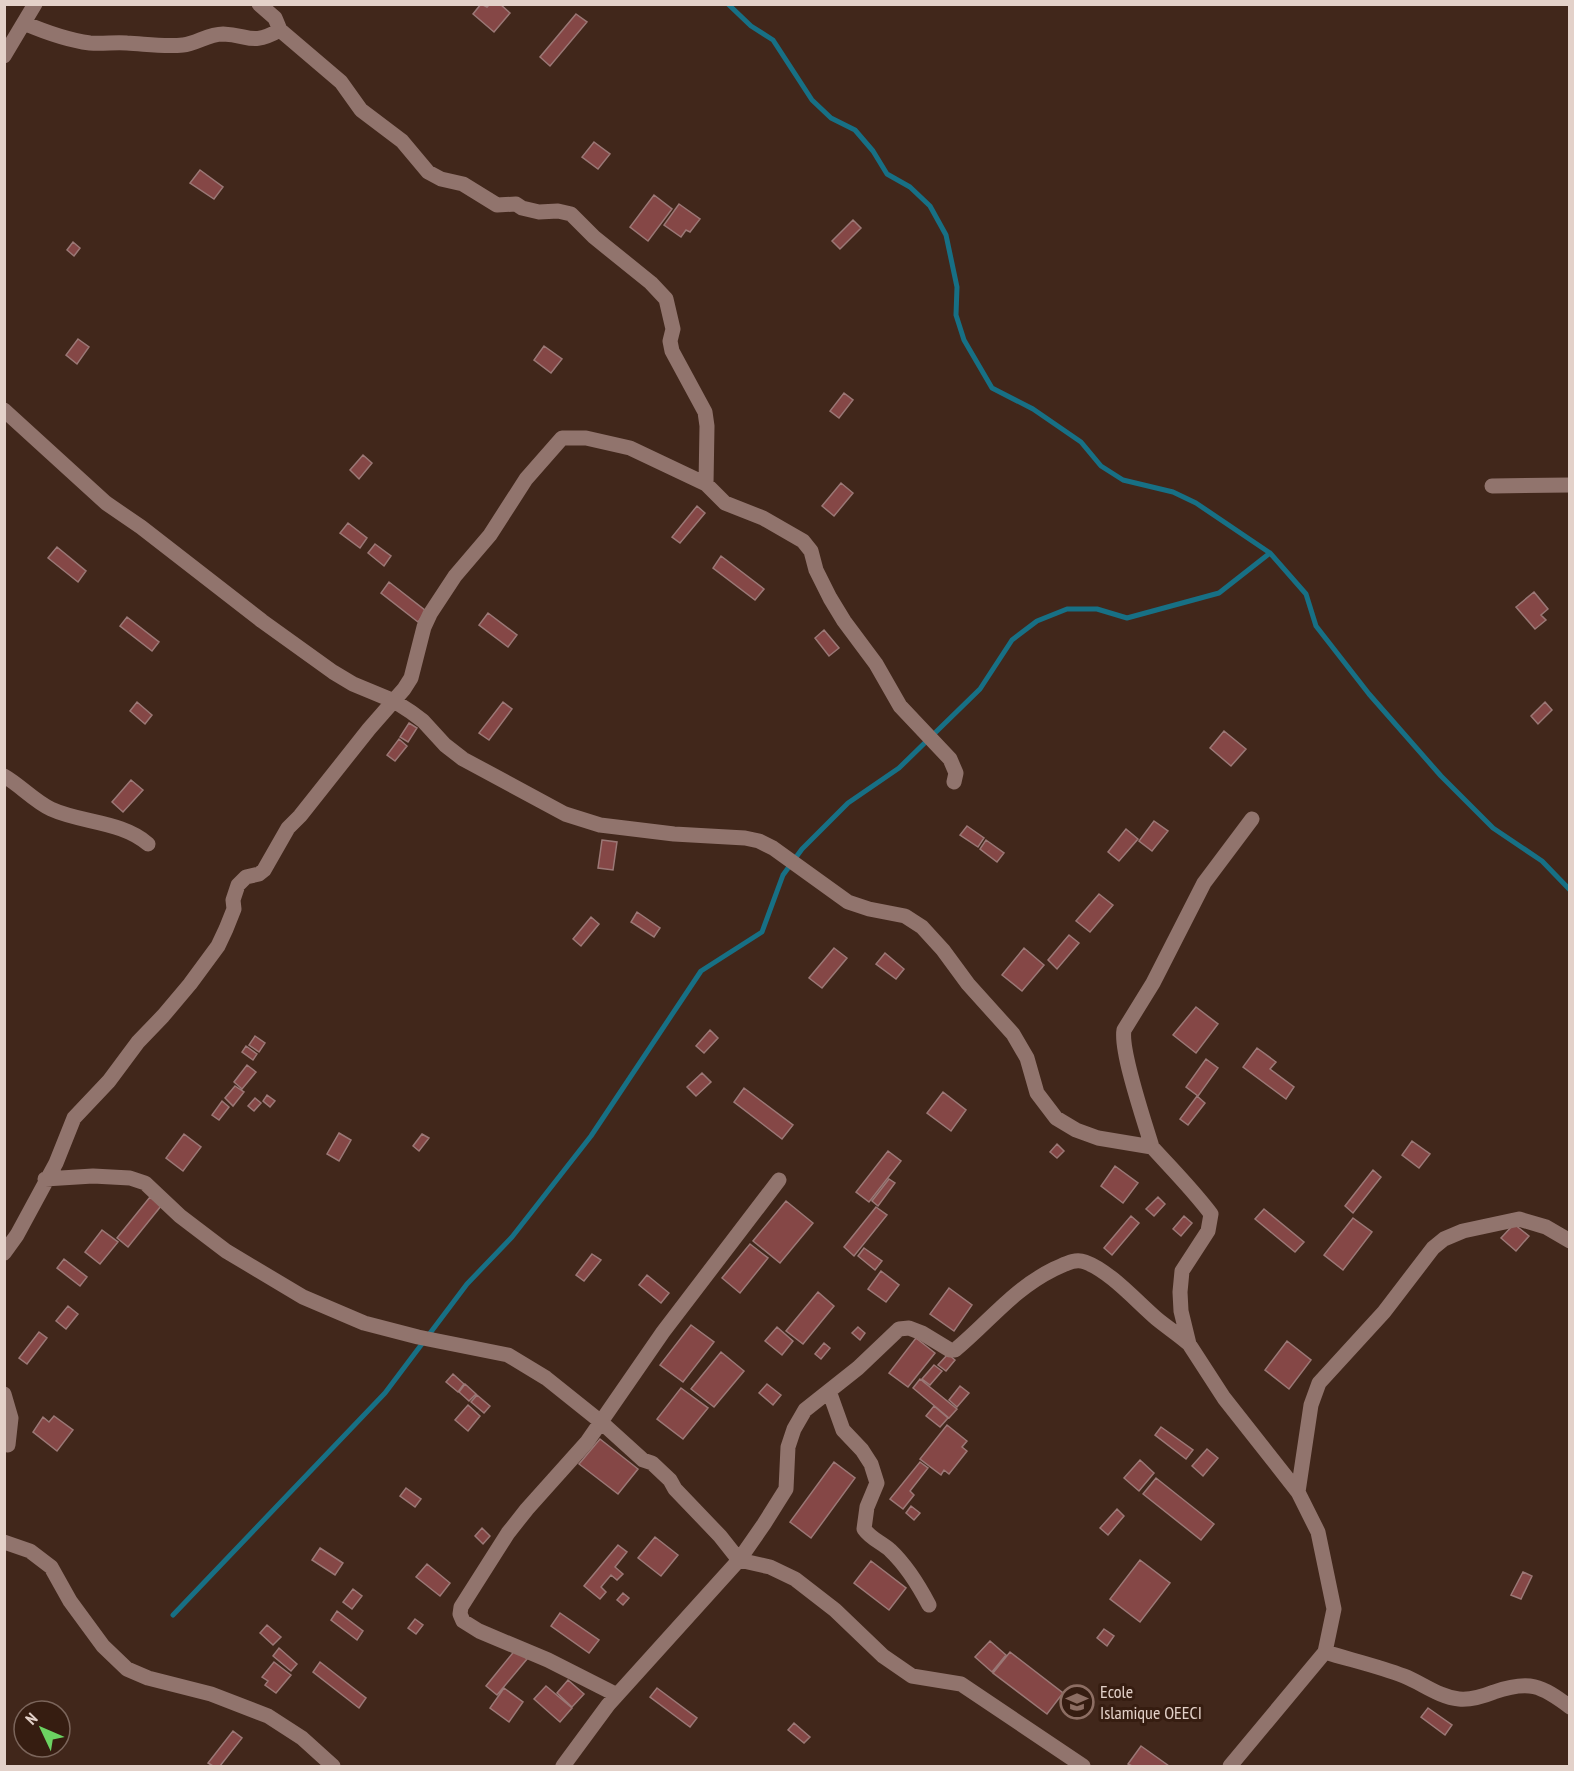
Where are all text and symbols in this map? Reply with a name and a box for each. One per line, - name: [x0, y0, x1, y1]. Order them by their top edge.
- place label: Ecole Islamique OEECI: [1100, 1680, 1202, 1724]
- school or university icon: Ecole Islamique OEECI: [1059, 1684, 1095, 1720]
- north arrow: [12, 1699, 72, 1759]
- text: N: [21, 1709, 41, 1729]

